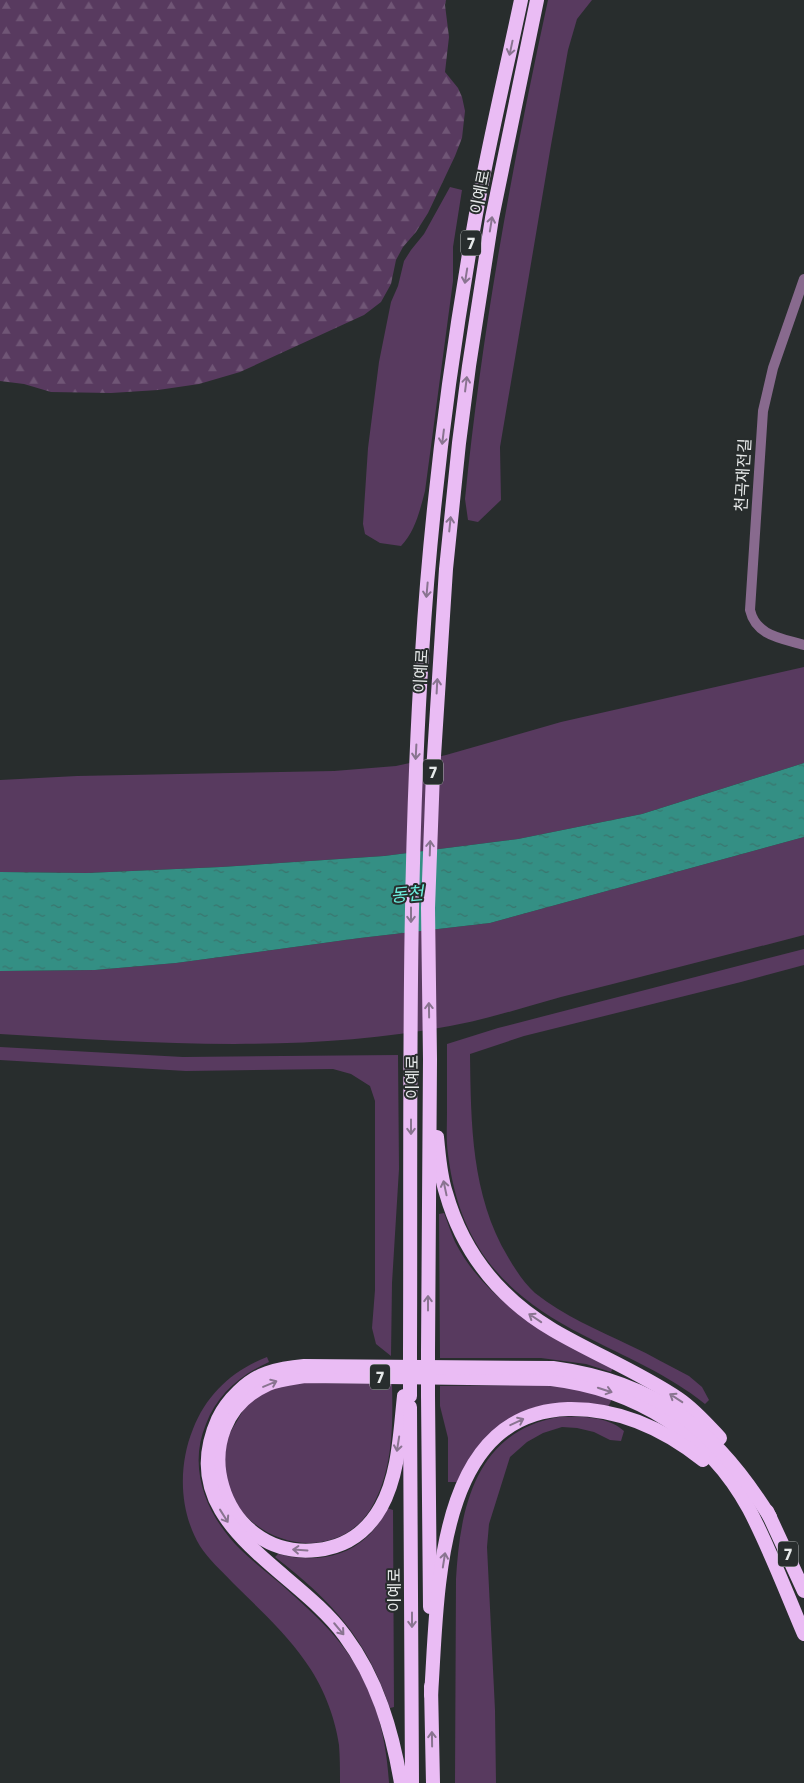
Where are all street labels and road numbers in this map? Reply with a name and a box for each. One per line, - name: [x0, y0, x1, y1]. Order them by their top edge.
- street label: 이예로: [464, 168, 496, 216]
- road number: 7: [461, 230, 481, 256]
- street label: 천곡재전길: [730, 438, 756, 512]
- street label: 이예로: [408, 648, 434, 694]
- road number: 7: [423, 760, 443, 784]
- street label: 이예로: [401, 1055, 424, 1099]
- road number: 7: [370, 1364, 390, 1390]
- road number: 7: [778, 1542, 798, 1566]
- street label: 이예로: [383, 1568, 406, 1612]

